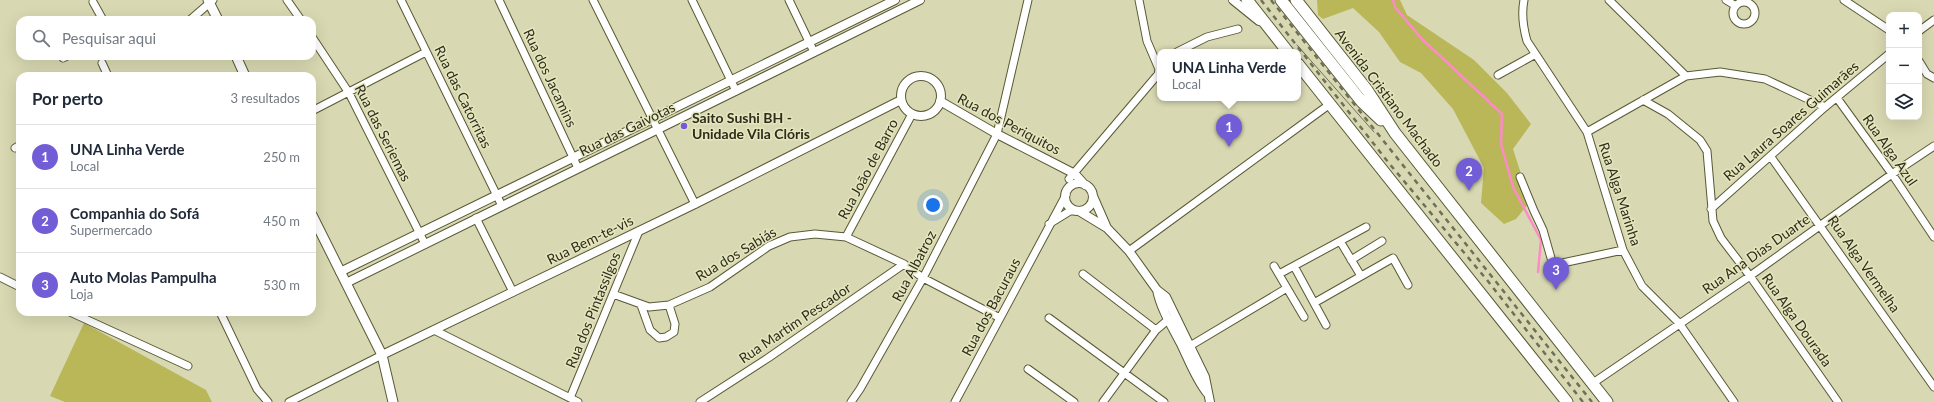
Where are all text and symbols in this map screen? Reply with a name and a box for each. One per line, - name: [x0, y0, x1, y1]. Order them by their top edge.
- map controls: [1886, 12, 1922, 120]
- button: +: [1886, 12, 1922, 48]
- search box: [16, 16, 316, 60]
- street label: Avenida Cristiano Machado: [1332, 25, 1447, 170]
- street label: Rua dos Jacamins: [520, 26, 581, 130]
- icon: search: [30, 27, 52, 49]
- text: Pesquisar aqui: [62, 29, 156, 47]
- street label: Rua das Catorritas: [431, 43, 496, 151]
- button: −: [1886, 48, 1922, 84]
- popup: [1157, 49, 1301, 101]
- street label: Rua Laura Soares Guimarães: [1720, 57, 1862, 184]
- text: UNA Linha Verde: [1172, 58, 1286, 76]
- text: Local: [1172, 76, 1201, 92]
- street label: Rua das Seriemas: [352, 81, 415, 184]
- button: layers: [1886, 84, 1922, 120]
- text: Por perto: [32, 88, 103, 109]
- street label: Rua dos Periquitos: [955, 89, 1064, 158]
- text: 3 resultados: [230, 90, 300, 106]
- street label: Rua das Gaivotas: [576, 98, 678, 159]
- place label: Saito Sushi BH - Unidade Vila Clóris: [692, 109, 810, 142]
- street label: Rua Alga Azul: [1860, 111, 1921, 189]
- pin: 1: [1216, 114, 1242, 147]
- street label: Rua João de Barro: [834, 116, 901, 222]
- marker: Saito Sushi BH - Unidade Vila Clóris: [679, 121, 689, 131]
- text: UNA Linha Verde: [70, 140, 185, 158]
- street label: Rua Alga Marinha: [1596, 140, 1645, 248]
- text: 1: [41, 149, 49, 165]
- text: 250 m: [263, 149, 300, 165]
- text: Local: [70, 158, 99, 174]
- pin: 2: [1456, 158, 1482, 191]
- your location: [923, 195, 943, 215]
- text: Companhia do Sofá: [70, 204, 199, 222]
- street label: Rua Ana Dias Duarte: [1699, 210, 1813, 297]
- street label: Rua Bem-te-vis: [544, 211, 636, 268]
- street label: Rua Alga Vermelha: [1825, 212, 1904, 315]
- text: 2: [41, 213, 49, 229]
- text: 450 m: [263, 213, 300, 229]
- text: Supermercado: [70, 222, 152, 238]
- street label: Rua dos Sabiás: [692, 223, 779, 284]
- street label: Rua Albatroz: [888, 227, 939, 304]
- street label: Rua dos Pintassilgos: [561, 249, 624, 370]
- street label: Rua dos Bacuraus: [958, 255, 1024, 359]
- pin: 3: [1543, 257, 1569, 290]
- text: Auto Molas Pampulha: [70, 268, 217, 286]
- street label: Rua Alga Dourada: [1759, 270, 1836, 370]
- text: 3: [41, 277, 49, 293]
- text: 530 m: [263, 277, 300, 293]
- street label: Rua Martim Pescador: [735, 279, 854, 366]
- text: Loja: [70, 286, 93, 302]

